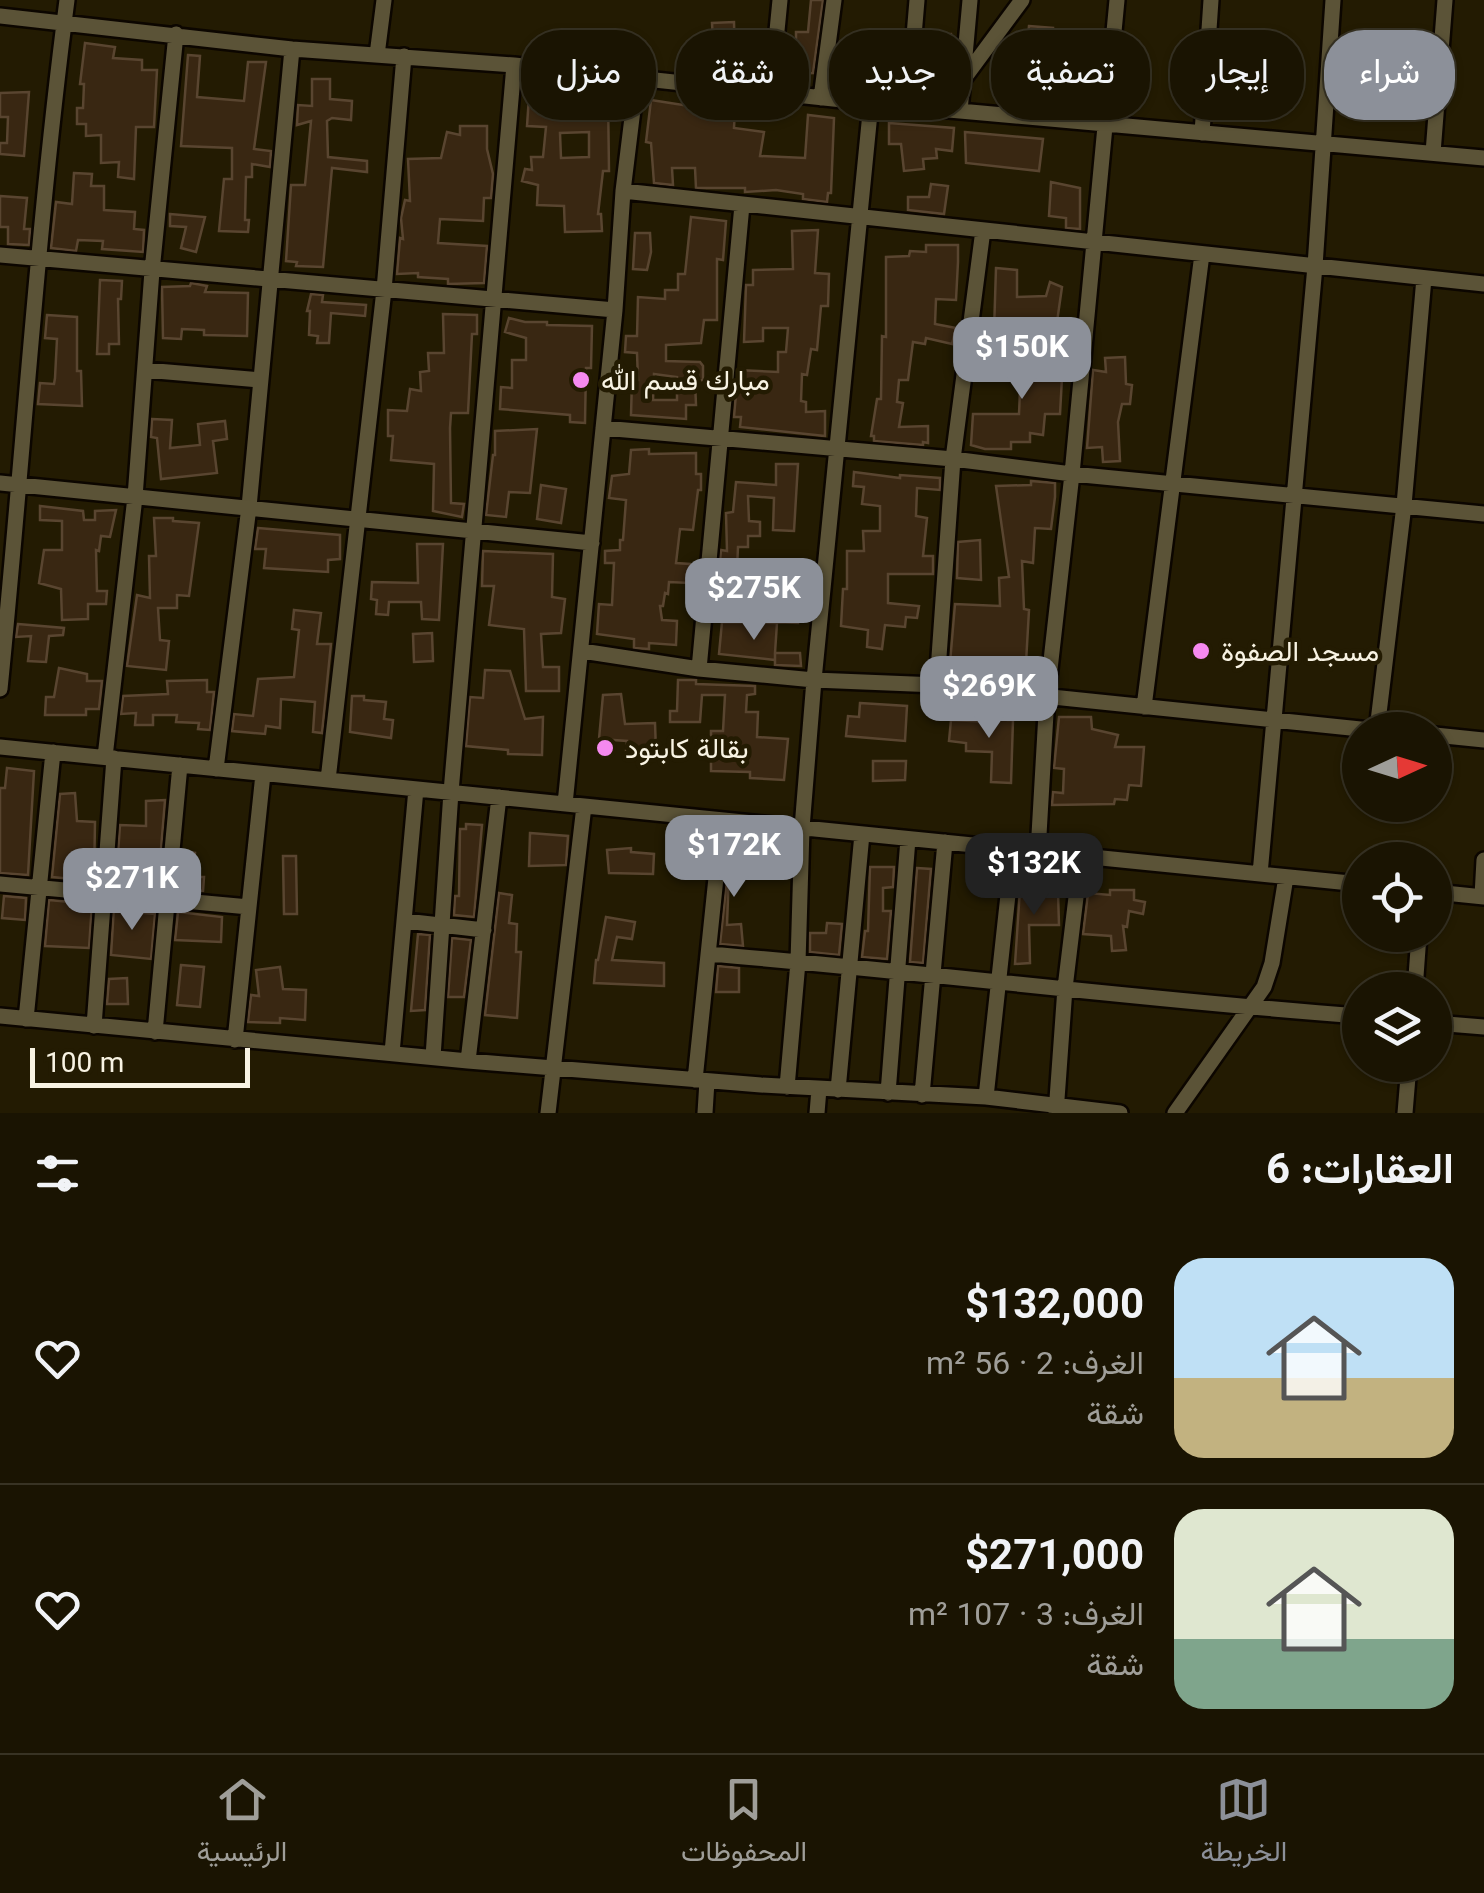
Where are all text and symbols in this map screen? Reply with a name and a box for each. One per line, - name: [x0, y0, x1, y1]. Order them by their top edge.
- chip: منزل: [521, 30, 656, 120]
- chip: شقة: [676, 30, 809, 120]
- chip: جديد: [829, 30, 971, 120]
- chip: تصفية: [991, 30, 1150, 120]
- chip: إيجار: [1170, 30, 1304, 120]
- chip: شراء: [1324, 30, 1455, 120]
- pin: $150K: [952, 317, 1092, 402]
- text: $150K: [975, 324, 1069, 374]
- place label: مبارك قسم الله: [601, 361, 770, 405]
- marker: مبارك قسم الله: [570, 369, 592, 391]
- pin: $275K: [684, 558, 824, 643]
- text: $275K: [707, 565, 801, 615]
- place label: مسجد الصفوة: [1221, 632, 1379, 676]
- marker: مسجد الصفوة: [1190, 640, 1212, 662]
- pin: $269K: [919, 656, 1059, 741]
- text: $269K: [942, 663, 1036, 713]
- north arrow: [1342, 712, 1452, 822]
- map controls: [1342, 712, 1452, 1082]
- place label: بقالة كابتود: [625, 729, 749, 773]
- marker: بقالة كابتود: [594, 737, 616, 759]
- pin: $172K: [664, 815, 804, 900]
- text: $172K: [687, 822, 781, 872]
- pin: $132K: [964, 833, 1104, 918]
- text: $132K: [987, 840, 1081, 890]
- button: locate: [1342, 842, 1452, 952]
- pin: $271K: [62, 848, 202, 933]
- text: $271K: [85, 855, 179, 905]
- button: layers: [1342, 972, 1452, 1082]
- scale bar: [30, 1043, 250, 1088]
- text: 100 m: [45, 1043, 124, 1087]
- text: العقارات: 6: [1266, 1140, 1454, 1206]
- icon: filters: [30, 1146, 85, 1201]
- text: $132,000: [965, 1275, 1144, 1341]
- icon: home: [1254, 1298, 1374, 1418]
- icon: heart: [30, 1331, 85, 1386]
- text: الغرف: 2 · 56 m²: [926, 1341, 1144, 1391]
- text: شقة: [1086, 1391, 1144, 1441]
- text: $271,000: [965, 1526, 1144, 1592]
- icon: home: [1254, 1549, 1374, 1669]
- icon: heart: [30, 1582, 85, 1637]
- text: الغرف: 3 · 107 m²: [908, 1592, 1144, 1642]
- text: شقة: [1086, 1642, 1144, 1692]
- tab: الرئيسية: [197, 1772, 287, 1876]
- tab: المحفوظات: [681, 1772, 807, 1876]
- tab: الخريطة: [1201, 1772, 1287, 1876]

